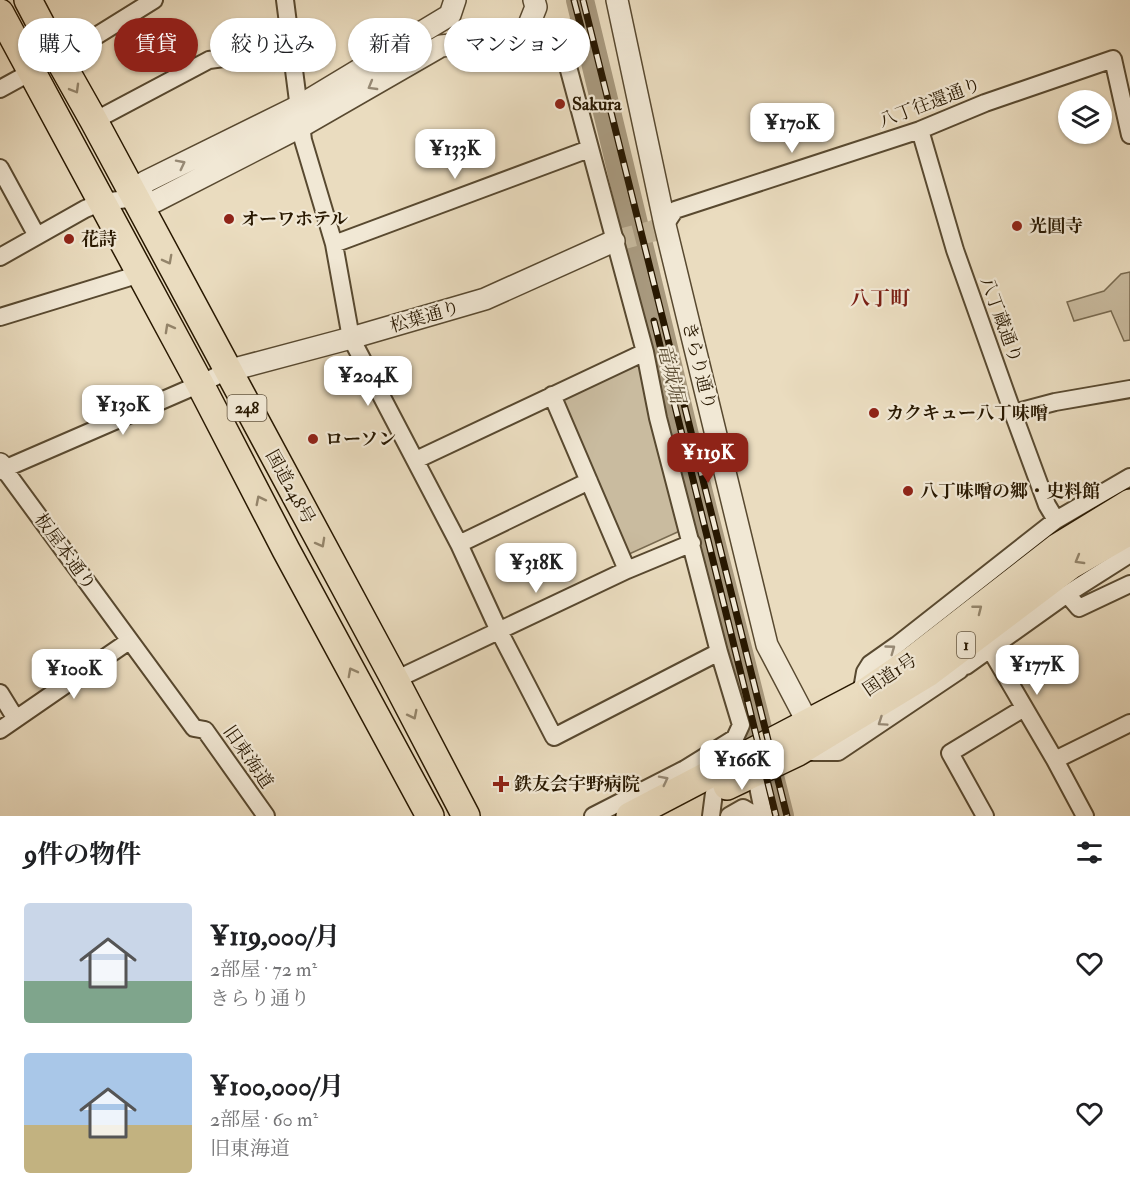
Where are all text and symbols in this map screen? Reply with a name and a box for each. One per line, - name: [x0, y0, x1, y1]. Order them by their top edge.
- chip: 購入: [18, 18, 102, 72]
- chip: 賃貸: [114, 18, 198, 72]
- chip: 絞り込み: [210, 18, 336, 72]
- chip: 新着: [348, 18, 432, 72]
- chip: マンション: [444, 18, 590, 72]
- street label: 八丁往還通り: [875, 73, 985, 133]
- one-way arrow: [368, 79, 378, 90]
- one-way arrow: [68, 83, 80, 93]
- map controls: [1058, 90, 1112, 144]
- button: layers: [1058, 90, 1112, 144]
- place label: Sakura: [572, 93, 622, 116]
- marker: Sakura: [553, 97, 567, 111]
- pin: ¥170K: [750, 103, 834, 154]
- text: ¥170K: [764, 110, 820, 135]
- pin: ¥133K: [413, 129, 497, 180]
- text: ¥133K: [429, 136, 481, 161]
- one-way arrow: [175, 160, 186, 172]
- place label: オーワホテル: [241, 208, 348, 231]
- marker: オーワホテル: [222, 212, 236, 226]
- place label: 光圓寺: [1029, 215, 1083, 238]
- marker: 光圓寺: [1010, 219, 1024, 233]
- place label: 花詩: [81, 228, 117, 251]
- marker: 花詩: [62, 232, 76, 246]
- one-way arrow: [161, 254, 172, 265]
- street label: 八丁蔵通り: [975, 274, 1027, 366]
- district label: 八丁町: [850, 286, 911, 311]
- street label: 松葉通り: [387, 296, 463, 338]
- street label: きらり通り: [677, 320, 721, 412]
- one-way arrow: [165, 324, 176, 334]
- water label: 竜城堀: [652, 341, 691, 408]
- pin: ¥204K: [326, 356, 410, 407]
- text: ¥204K: [338, 363, 398, 388]
- pin: ¥130K: [81, 385, 165, 436]
- text: ¥130K: [96, 392, 150, 417]
- road number: 248: [228, 395, 266, 421]
- place label: カクキュー八丁味噌: [886, 402, 1048, 425]
- marker: カクキュー八丁味噌: [867, 406, 881, 420]
- place label: ローソン: [325, 428, 396, 451]
- marker: ローソン: [306, 432, 320, 446]
- pin: ¥119K: [666, 433, 750, 484]
- text: ¥119K: [681, 440, 735, 465]
- street label: 国道248号: [260, 446, 320, 528]
- place label: 八丁味噌の郷・史料館: [920, 480, 1100, 503]
- marker: 八丁味噌の郷・史料館: [901, 484, 915, 498]
- one-way arrow: [256, 496, 267, 507]
- street label: 板屋本通り: [29, 509, 101, 595]
- one-way arrow: [314, 536, 325, 547]
- pin: ¥318K: [494, 543, 578, 594]
- text: ¥318K: [509, 550, 563, 575]
- one-way arrow: [1075, 553, 1085, 564]
- one-way arrow: [972, 606, 983, 617]
- road number: 1: [957, 632, 975, 658]
- one-way arrow: [885, 645, 896, 656]
- pin: ¥177K: [995, 645, 1079, 696]
- pin: ¥100K: [32, 649, 116, 700]
- street label: 国道1号: [859, 649, 921, 701]
- text: ¥177K: [1010, 652, 1064, 677]
- text: ¥100K: [46, 656, 102, 681]
- one-way arrow: [348, 668, 359, 679]
- one-way arrow: [406, 708, 417, 719]
- one-way arrow: [878, 715, 889, 726]
- street label: 旧東海道: [218, 721, 278, 793]
- pin: ¥166K: [700, 740, 784, 791]
- text: ¥166K: [714, 747, 770, 772]
- place label: 鉄友会宇野病院: [514, 773, 640, 796]
- marker: 鉄友会宇野病院: [492, 775, 510, 793]
- one-way arrow: [657, 776, 668, 787]
- icon: filters: [1073, 836, 1106, 869]
- text: 9件の物件: [24, 839, 141, 871]
- text: ¥119,000/月: [210, 921, 340, 953]
- icon: home: [72, 927, 144, 999]
- icon: heart: [1073, 947, 1106, 980]
- text: 2部屋 · 72 m²: [210, 957, 317, 982]
- text: きらり通り: [210, 986, 310, 1011]
- text: ¥100,000/月: [210, 1071, 344, 1103]
- icon: home: [72, 1077, 144, 1149]
- icon: heart: [1073, 1097, 1106, 1130]
- text: 2部屋 · 60 m²: [210, 1107, 318, 1132]
- text: 旧東海道: [210, 1136, 290, 1161]

